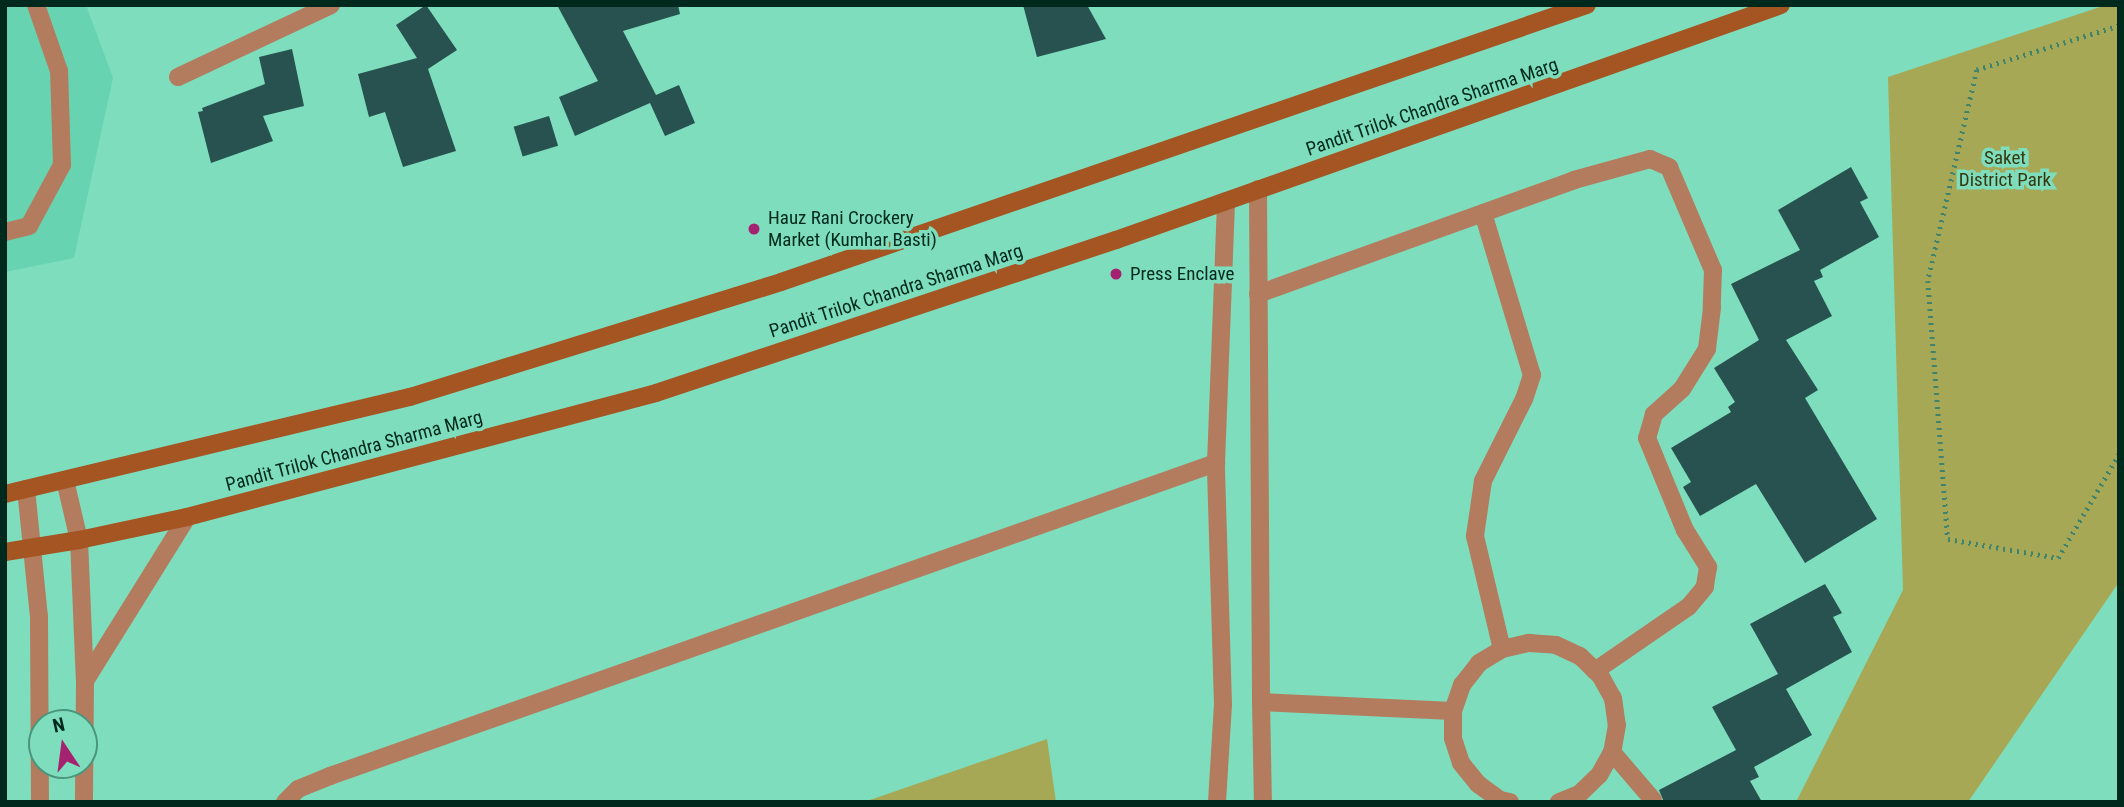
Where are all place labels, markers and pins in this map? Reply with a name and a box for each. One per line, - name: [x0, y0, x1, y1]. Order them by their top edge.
- place label: Hauz Rani Crockery Market (Kumhar Basti): [768, 207, 937, 251]
- marker: Hauz Rani Crockery Market (Kumhar Basti): [746, 221, 762, 237]
- place label: Press Enclave: [1130, 263, 1234, 285]
- marker: Press Enclave: [1108, 266, 1124, 282]

